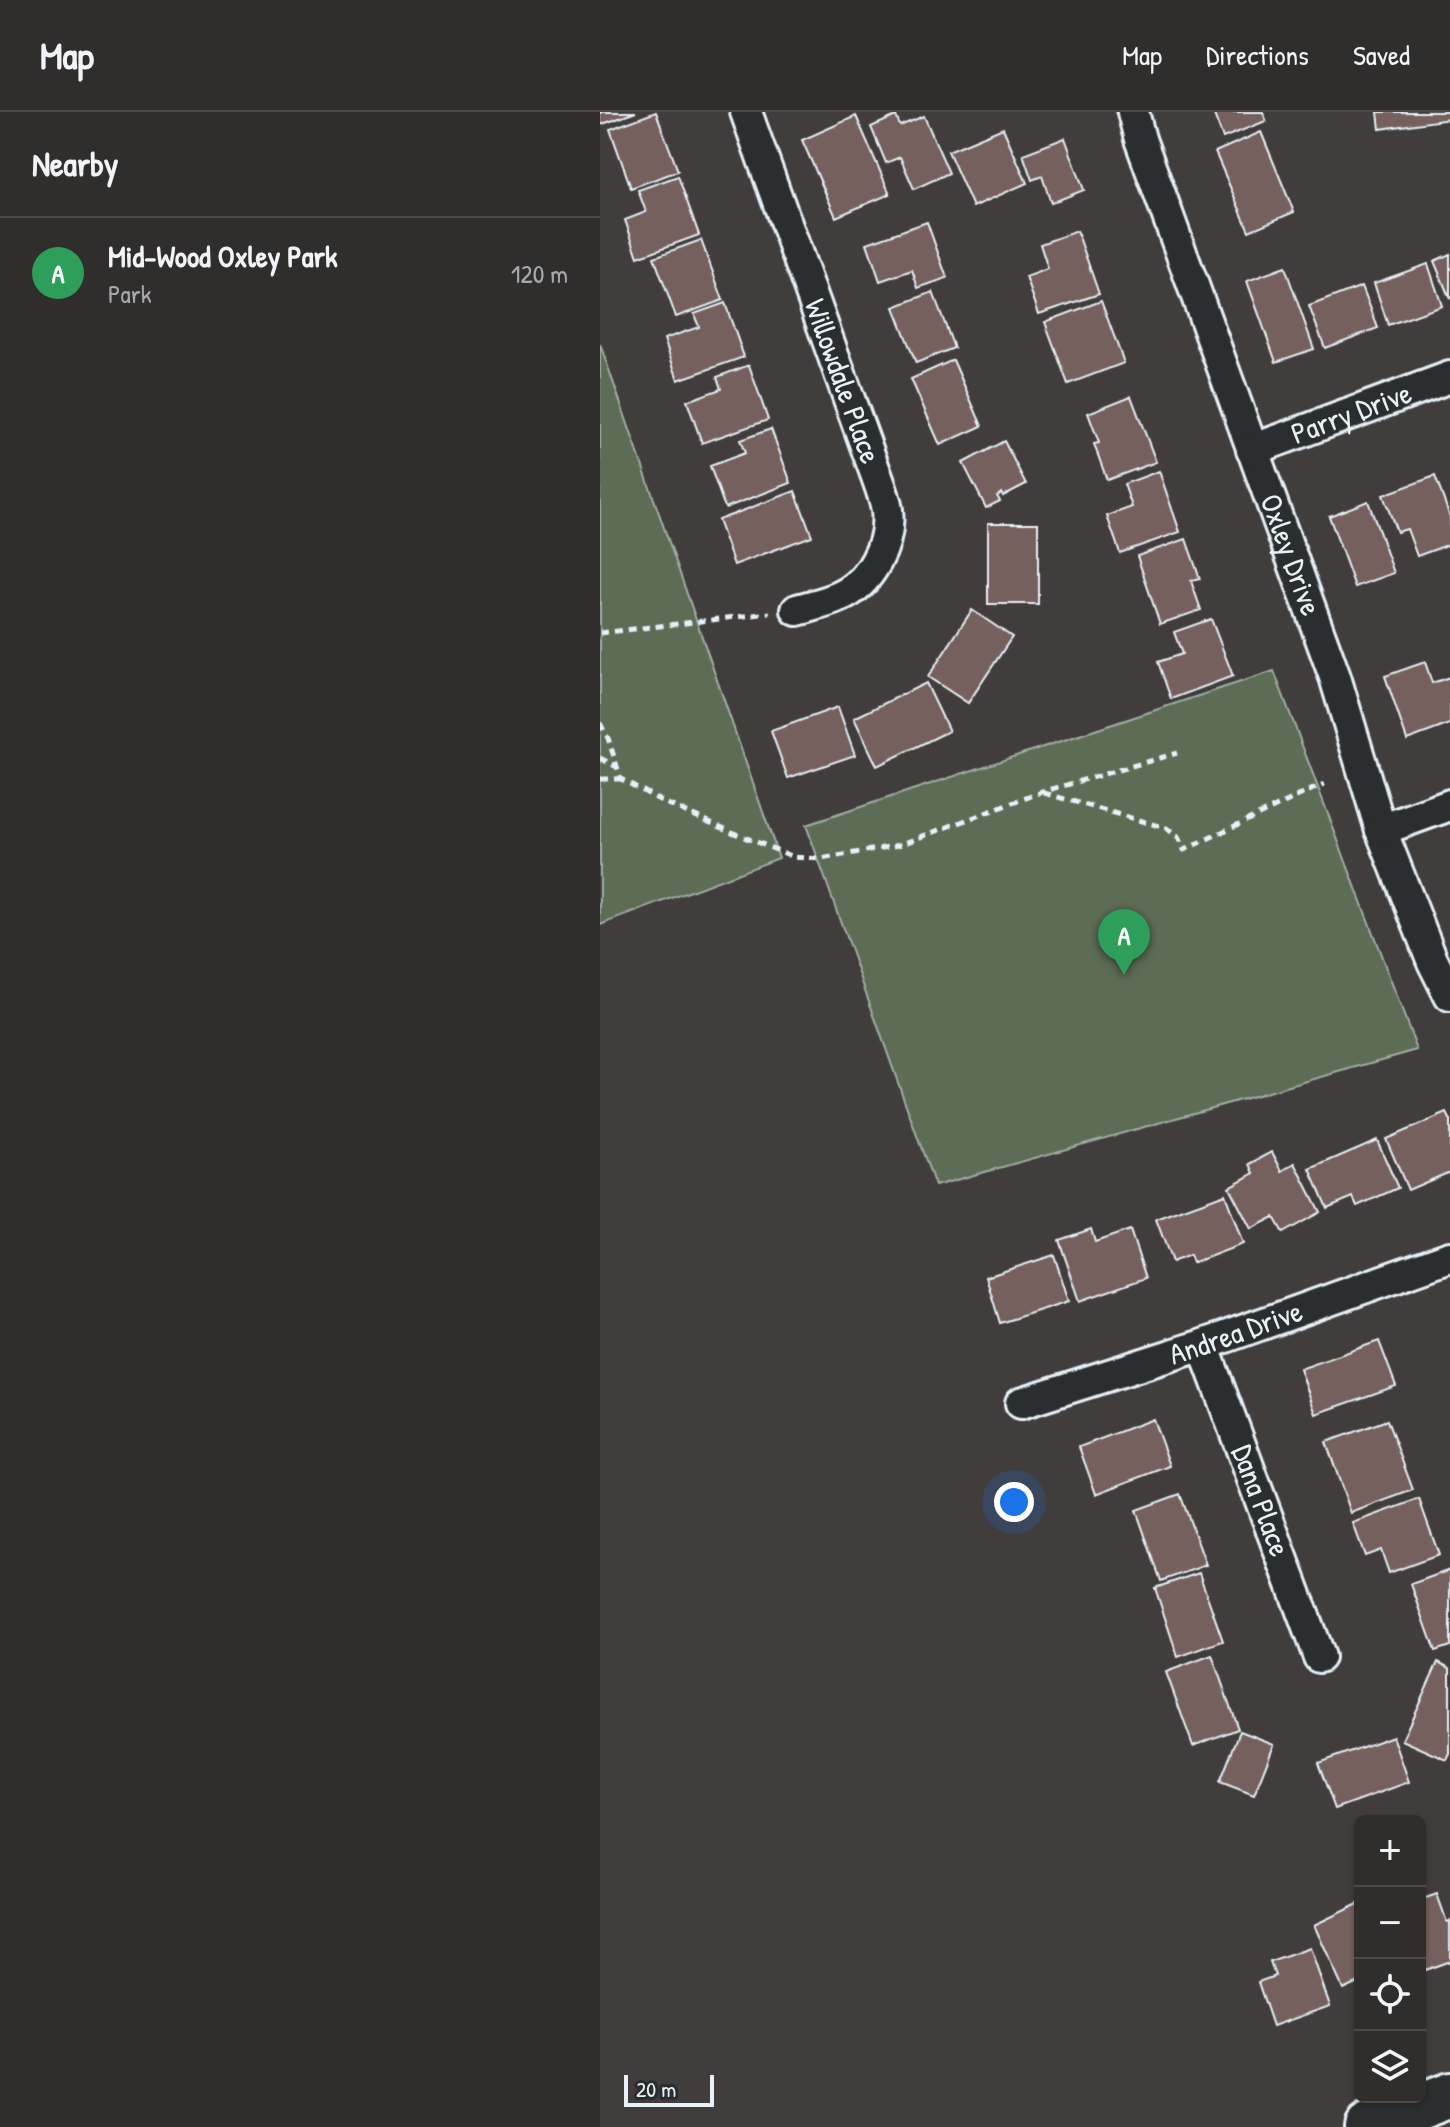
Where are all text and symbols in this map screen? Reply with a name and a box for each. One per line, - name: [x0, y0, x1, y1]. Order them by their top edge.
- text: Map: [40, 29, 94, 81]
- text: Map: [1122, 36, 1162, 74]
- text: Directions: [1206, 36, 1309, 74]
- text: Saved: [1353, 36, 1410, 74]
- text: Nearby: [32, 141, 118, 187]
- text: Mid-Wood Oxley Park: [108, 236, 337, 276]
- text: A: [52, 256, 64, 291]
- text: 120 m: [511, 256, 568, 291]
- text: Park: [108, 276, 152, 311]
- street label: Willowdale Place: [796, 293, 892, 469]
- street label: Parry Drive: [1285, 372, 1417, 453]
- street label: Oxley Drive: [1251, 488, 1332, 620]
- pin: A: [1098, 909, 1150, 975]
- street label: Andrea Drive: [1164, 1290, 1308, 1374]
- street label: Dana Place: [1223, 1439, 1301, 1562]
- your location: [994, 1482, 1034, 1522]
- map controls: [1354, 1815, 1426, 2103]
- button: +: [1354, 1815, 1426, 1887]
- button: −: [1354, 1887, 1426, 1959]
- button: locate: [1354, 1959, 1426, 2031]
- button: layers: [1354, 2031, 1426, 2103]
- scale bar: [624, 2071, 714, 2107]
- text: 20 m: [636, 2074, 676, 2104]

